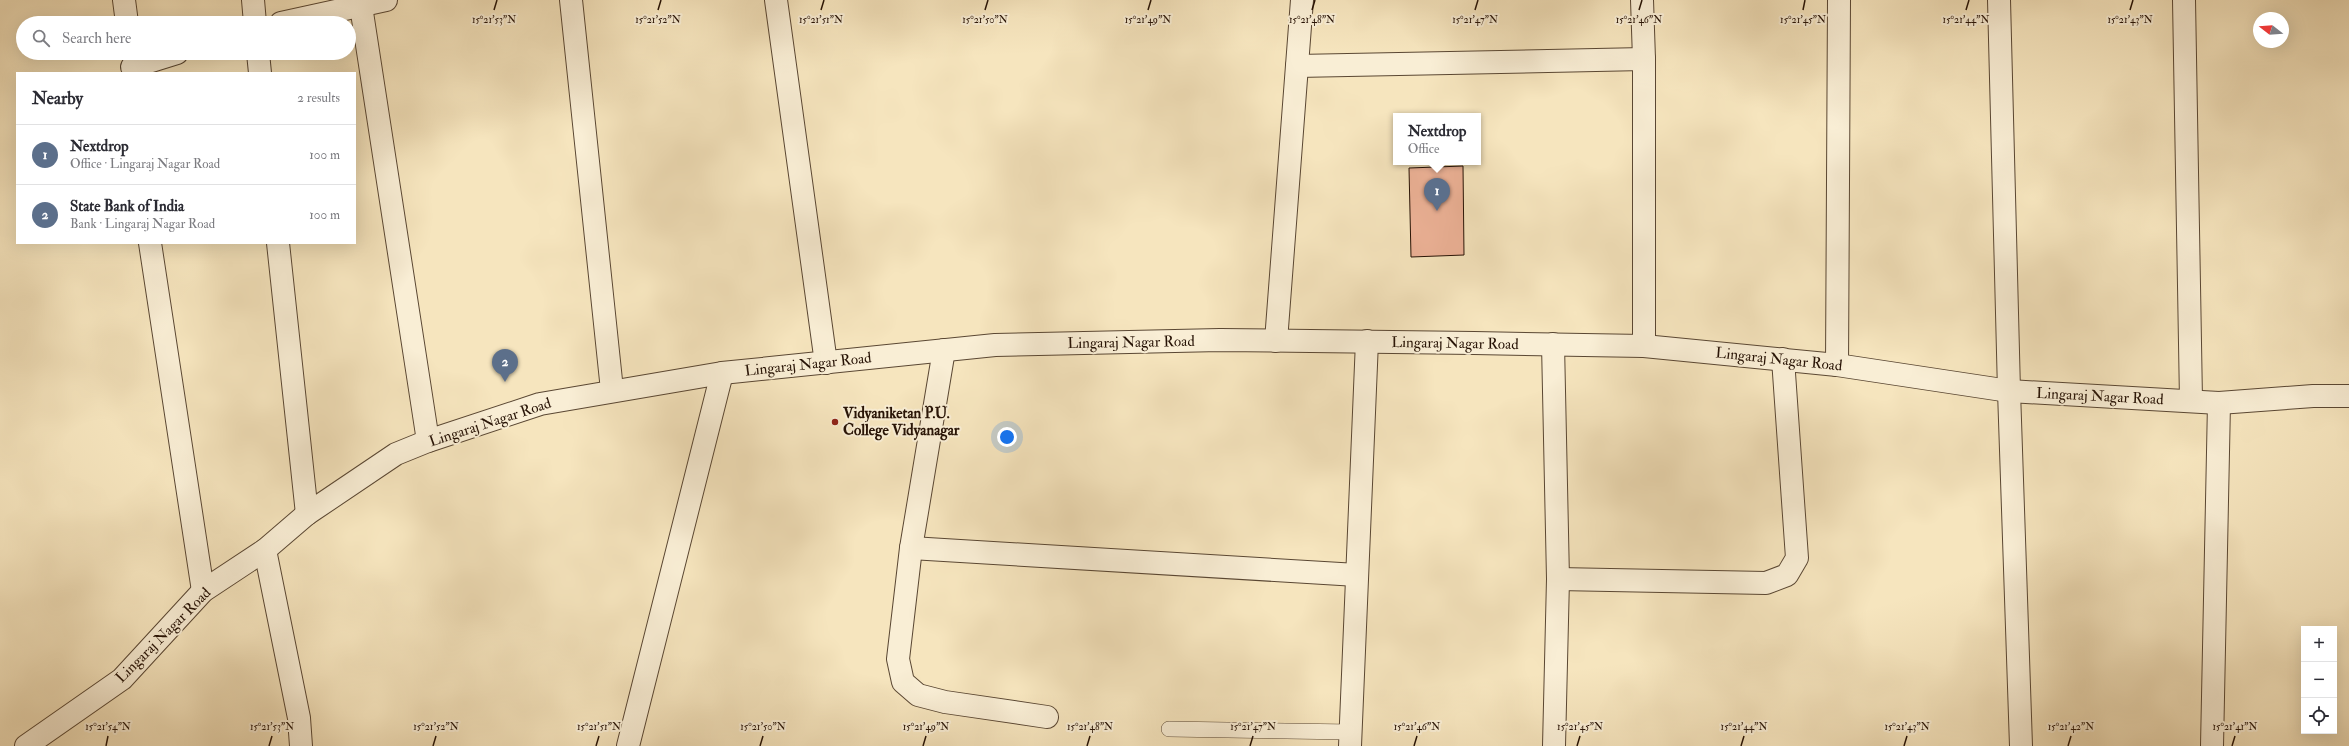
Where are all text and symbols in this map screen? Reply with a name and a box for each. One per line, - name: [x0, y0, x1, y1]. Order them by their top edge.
- north arrow: [2253, 12, 2289, 48]
- text: 15°21'53"N: [472, 14, 516, 26]
- text: 15°21'52"N: [635, 14, 681, 26]
- text: 15°21'51"N: [799, 14, 843, 26]
- text: 15°21'50"N: [962, 14, 1008, 26]
- text: 15°21'49"N: [1125, 14, 1171, 26]
- text: 15°21'48"N: [1289, 14, 1335, 26]
- text: 15°21'47"N: [1452, 14, 1498, 26]
- text: 15°21'46"N: [1616, 14, 1662, 26]
- text: 15°21'45"N: [1780, 14, 1826, 26]
- text: 15°21'44"N: [1943, 14, 1989, 26]
- text: 15°21'43"N: [2107, 14, 2153, 26]
- search box: [16, 16, 356, 60]
- icon: search: [30, 27, 52, 49]
- text: Search here: [62, 29, 131, 48]
- text: Nearby: [32, 88, 83, 109]
- text: 2 results: [297, 90, 340, 106]
- popup: [1393, 113, 1481, 165]
- text: Nextdrop: [1408, 122, 1466, 141]
- text: Nextdrop: [70, 137, 129, 156]
- text: Office: [1408, 141, 1439, 157]
- text: 1: [43, 147, 47, 163]
- text: 100 m: [309, 147, 340, 163]
- text: Office · Lingaraj Nagar Road: [70, 156, 220, 172]
- pin: 1: [1424, 178, 1450, 211]
- text: State Bank of India: [70, 197, 184, 216]
- text: 2: [42, 207, 48, 223]
- text: 100 m: [309, 207, 340, 223]
- text: Bank · Lingaraj Nagar Road: [70, 216, 215, 232]
- street label: Lingaraj Nagar Road: [1067, 332, 1195, 353]
- street label: Lingaraj Nagar Road: [1391, 333, 1519, 354]
- street label: Lingaraj Nagar Road: [1715, 343, 1844, 376]
- street label: Lingaraj Nagar Road: [744, 348, 873, 381]
- pin: 2: [492, 349, 518, 382]
- street label: Lingaraj Nagar Road: [2036, 384, 2165, 409]
- street label: Lingaraj Nagar Road: [427, 394, 554, 451]
- place label: Vidyaniketan P.U. College Vidyanagar: [842, 404, 960, 441]
- marker: Vidyaniketan P.U. College Vidyanagar: [830, 417, 840, 427]
- your location: [997, 427, 1017, 447]
- street label: Lingaraj Nagar Road: [112, 583, 216, 687]
- map controls: [2301, 626, 2337, 734]
- button: +: [2301, 626, 2337, 662]
- button: −: [2301, 662, 2337, 698]
- button: locate: [2301, 698, 2337, 734]
- text: 15°21'54"N: [85, 721, 131, 733]
- text: 15°21'53"N: [250, 721, 294, 733]
- text: 15°21'52"N: [413, 721, 459, 733]
- text: 15°21'51"N: [577, 721, 621, 733]
- text: 15°21'50"N: [740, 721, 786, 733]
- text: 15°21'49"N: [903, 721, 949, 733]
- text: 15°21'48"N: [1067, 721, 1113, 733]
- text: 15°21'47"N: [1230, 721, 1276, 733]
- text: 15°21'46"N: [1394, 721, 1440, 733]
- text: 15°21'45"N: [1557, 721, 1603, 733]
- text: 15°21'44"N: [1721, 721, 1767, 733]
- text: 15°21'43"N: [1884, 721, 1930, 733]
- text: 15°21'42"N: [2048, 721, 2094, 733]
- text: 15°21'41"N: [2213, 721, 2258, 733]

